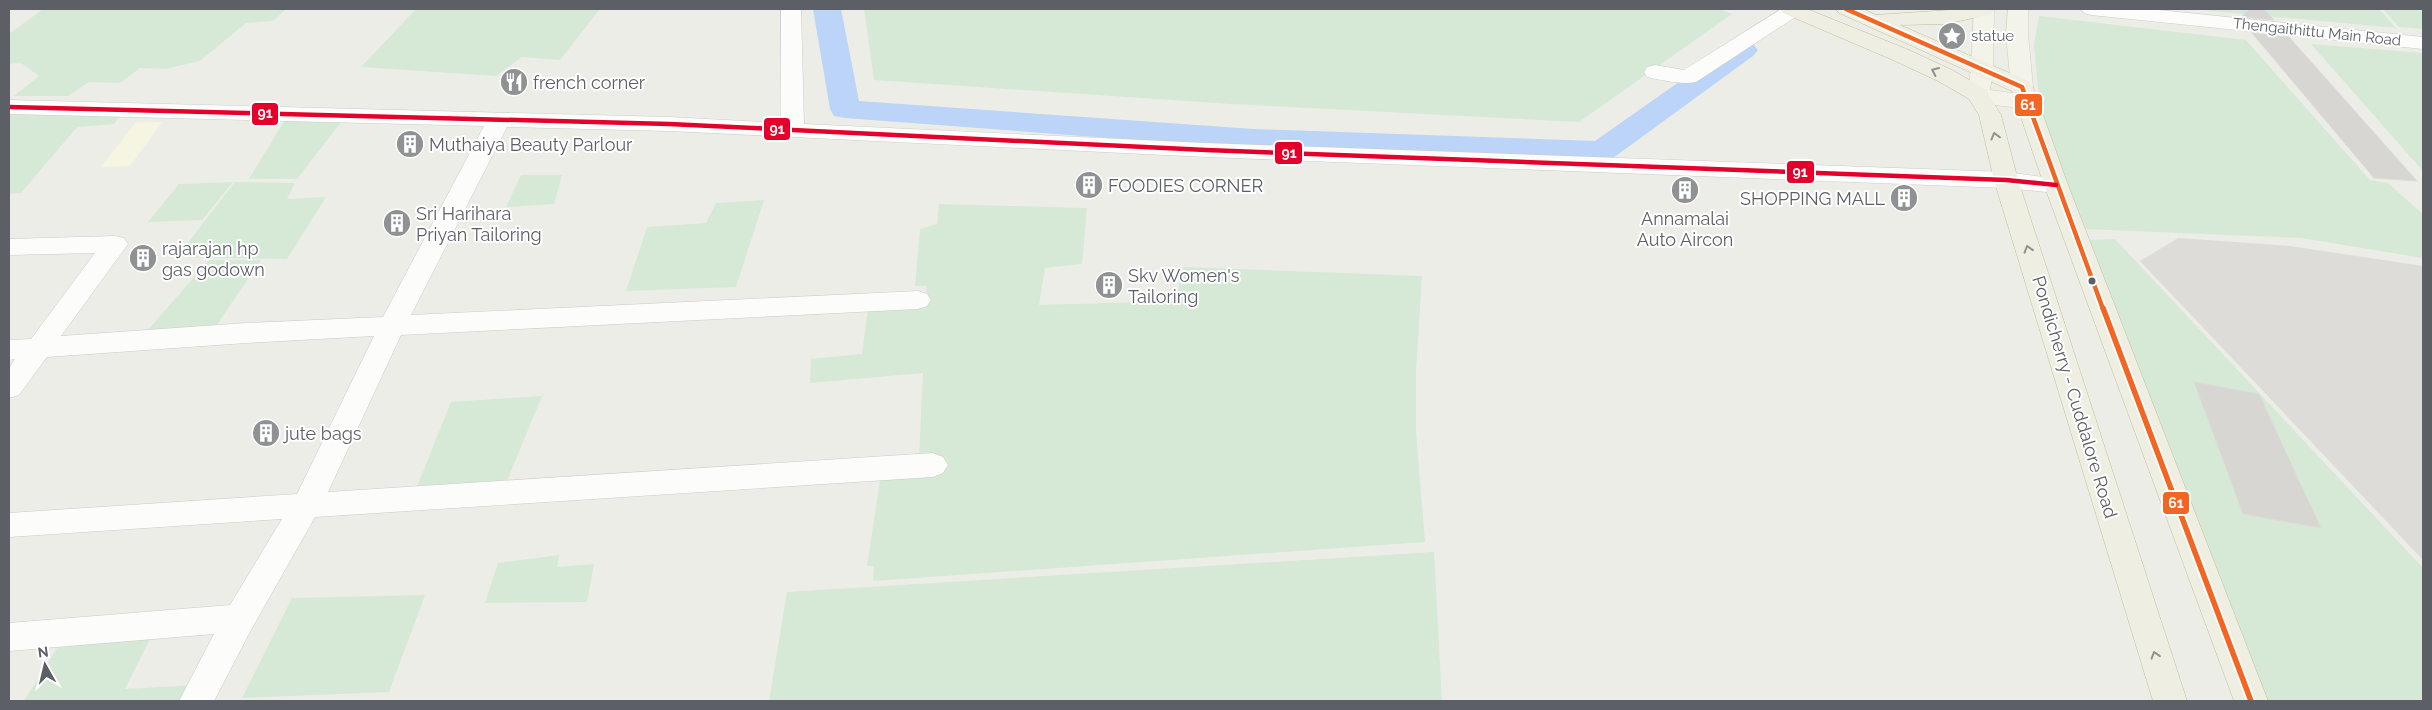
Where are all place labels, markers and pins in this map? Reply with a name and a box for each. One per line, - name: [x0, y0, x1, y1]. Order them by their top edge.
- place icon: statue: [1937, 21, 1967, 51]
- place label: statue: [1971, 27, 2014, 45]
- restaurant icon: french corner: [499, 67, 529, 97]
- place label: french corner: [533, 72, 646, 93]
- building icon: Muthaiya Beauty Parlour: [395, 129, 425, 159]
- place label: Muthaiya Beauty Parlour: [429, 134, 633, 155]
- building icon: FOODIES CORNER: [1074, 170, 1104, 200]
- place label: FOODIES CORNER: [1108, 175, 1263, 196]
- building icon: Annamalai Auto Aircon: [1670, 175, 1700, 205]
- building icon: SHOPPING MALL: [1889, 183, 1919, 213]
- place label: SHOPPING MALL: [1740, 188, 1885, 209]
- place label: Sri Harihara Priyan Tailoring: [416, 203, 542, 245]
- building icon: Sri Harihara Priyan Tailoring: [382, 208, 412, 238]
- place label: Annamalai Auto Aircon: [1637, 208, 1733, 250]
- place label: rajarajan hp gas godown: [162, 238, 265, 280]
- building icon: rajarajan hp gas godown: [128, 243, 158, 273]
- place label: Skv Women's Tailoring: [1128, 265, 1240, 307]
- building icon: Skv Women's Tailoring: [1094, 270, 1124, 300]
- unlabelled marker: [2087, 276, 2097, 286]
- building icon: jute bags: [251, 418, 281, 448]
- place label: jute bags: [282, 423, 362, 444]

